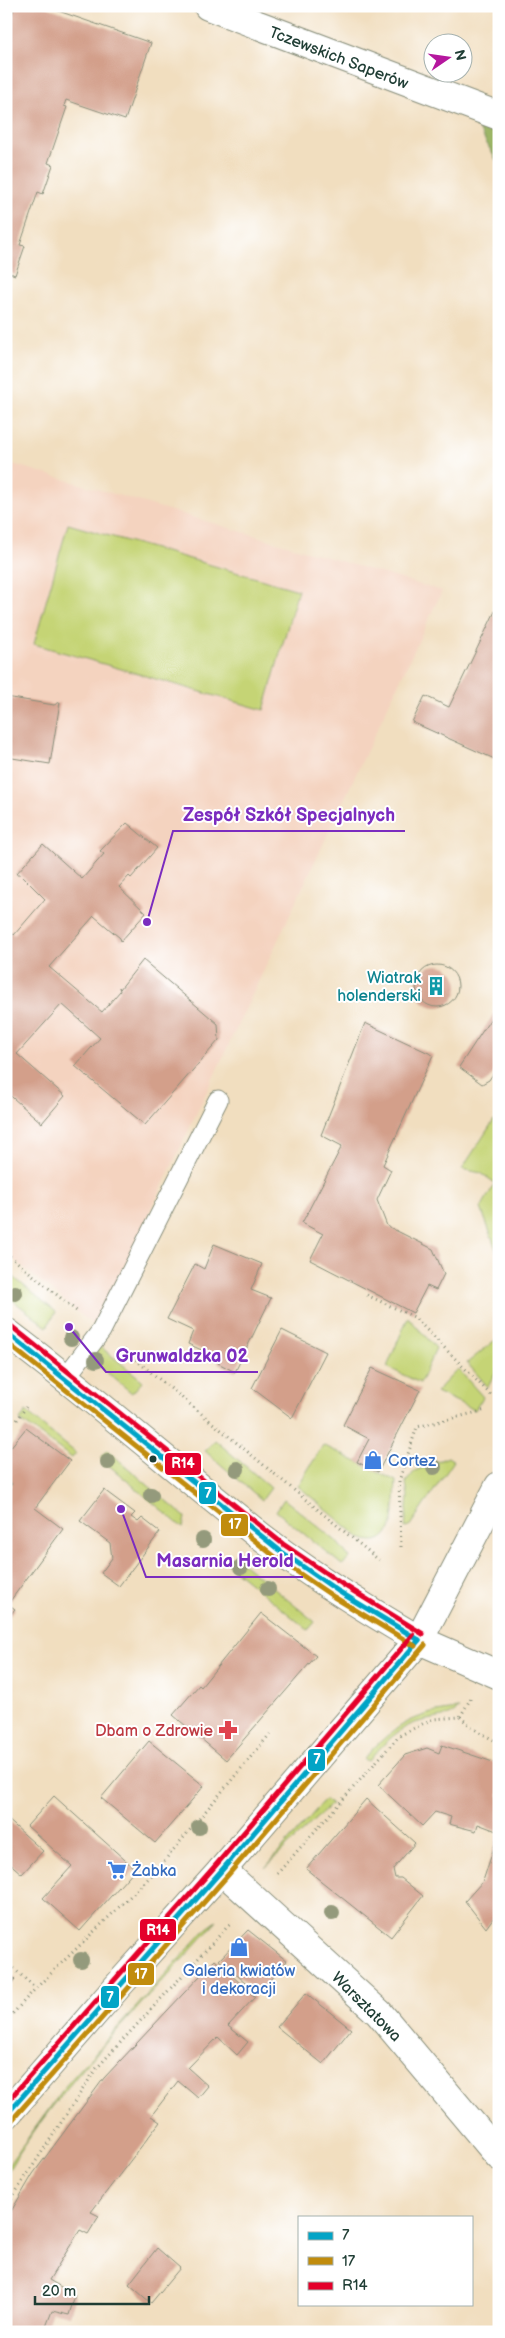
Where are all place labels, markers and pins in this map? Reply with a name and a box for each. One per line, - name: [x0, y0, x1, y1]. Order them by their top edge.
- callout: Zespół Szkół Specjalnych: [173, 798, 405, 831]
- place label: Wiatrak holenderski: [337, 969, 421, 1006]
- building icon: Wiatrak holenderski: [425, 975, 447, 997]
- callout: Grunwaldzka 02: [106, 1339, 258, 1372]
- shop icon: Cortez: [362, 1449, 384, 1471]
- place label: Cortez: [388, 1452, 436, 1471]
- unlabelled marker: [148, 1454, 158, 1464]
- callout: Masarnia Herold: [146, 1544, 303, 1577]
- pharmacy icon: Dbam o Zdrowie: [217, 1719, 239, 1741]
- place label: Dbam o Zdrowie: [95, 1722, 213, 1741]
- supermarket icon: Żabka: [106, 1859, 128, 1881]
- place label: Żabka: [131, 1860, 177, 1881]
- shop icon: Galeria kwiatów i dekoracji: [228, 1936, 250, 1958]
- place label: Galeria kwiatów i dekoracji: [183, 1962, 295, 1999]

